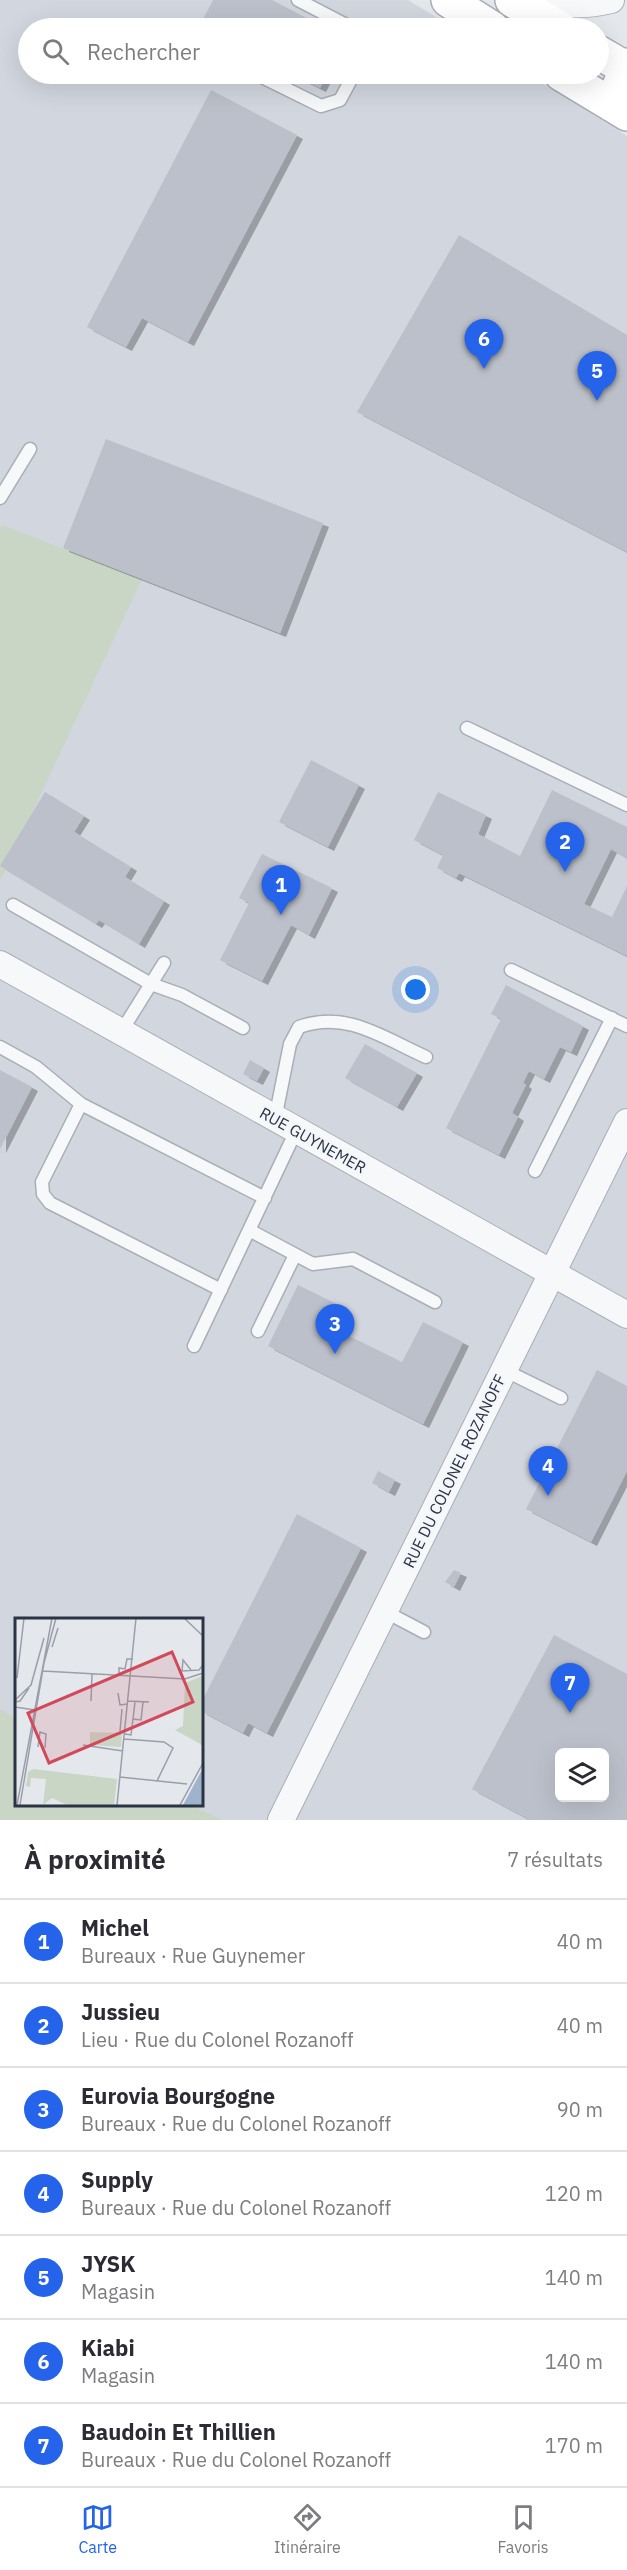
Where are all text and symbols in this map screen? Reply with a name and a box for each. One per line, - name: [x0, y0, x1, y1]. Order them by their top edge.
- search box: [18, 18, 609, 84]
- icon: search: [39, 35, 72, 68]
- text: Rechercher: [87, 37, 200, 66]
- pin: 6: [464, 320, 504, 369]
- pin: 5: [578, 352, 616, 401]
- pin: 2: [546, 822, 584, 872]
- pin: 1: [262, 866, 300, 915]
- your location: [401, 975, 430, 1004]
- street label: RUE GUYNEMER: [256, 1102, 370, 1178]
- pin: 3: [316, 1304, 354, 1354]
- street label: RUE DU COLONEL ROZANOFF: [398, 1371, 510, 1571]
- pin: 4: [528, 1446, 568, 1496]
- inset map: [15, 1618, 202, 1805]
- pin: 7: [550, 1664, 590, 1713]
- map controls: [555, 1748, 609, 1802]
- button: layers: [555, 1748, 609, 1802]
- text: À proximité: [24, 1842, 166, 1876]
- text: 7 résultats: [507, 1846, 603, 1873]
- text: Michel: [81, 1913, 149, 1942]
- text: 1: [38, 1928, 50, 1955]
- text: 40 m: [557, 1928, 603, 1955]
- text: Bureaux · Rue Guynemer: [81, 1942, 305, 1969]
- text: Jussieu: [81, 1997, 160, 2026]
- text: 2: [38, 2012, 50, 2039]
- text: 40 m: [557, 2012, 603, 2039]
- text: Lieu · Rue du Colonel Rozanoff: [81, 2026, 354, 2053]
- text: Eurovia Bourgogne: [81, 2081, 275, 2110]
- text: 3: [38, 2096, 50, 2123]
- text: 90 m: [557, 2096, 603, 2123]
- text: Bureaux · Rue du Colonel Rozanoff: [81, 2110, 391, 2137]
- text: Supply: [81, 2165, 153, 2194]
- text: 4: [38, 2180, 50, 2207]
- text: 120 m: [545, 2180, 603, 2207]
- text: Bureaux · Rue du Colonel Rozanoff: [81, 2194, 391, 2221]
- text: JYSK: [81, 2249, 136, 2278]
- text: 5: [38, 2264, 50, 2291]
- text: 140 m: [545, 2264, 603, 2291]
- text: Magasin: [81, 2278, 155, 2305]
- text: Kiabi: [81, 2333, 135, 2362]
- text: 6: [38, 2348, 50, 2375]
- text: 140 m: [545, 2348, 603, 2375]
- text: Magasin: [81, 2362, 155, 2389]
- text: Baudoin Et Thillien: [81, 2417, 276, 2446]
- text: 7: [38, 2432, 50, 2459]
- text: 170 m: [545, 2432, 603, 2459]
- text: Bureaux · Rue du Colonel Rozanoff: [81, 2446, 391, 2473]
- tab: Carte: [78, 2501, 117, 2557]
- tab: Itinéraire: [274, 2501, 341, 2557]
- tab: Favoris: [498, 2501, 549, 2557]

